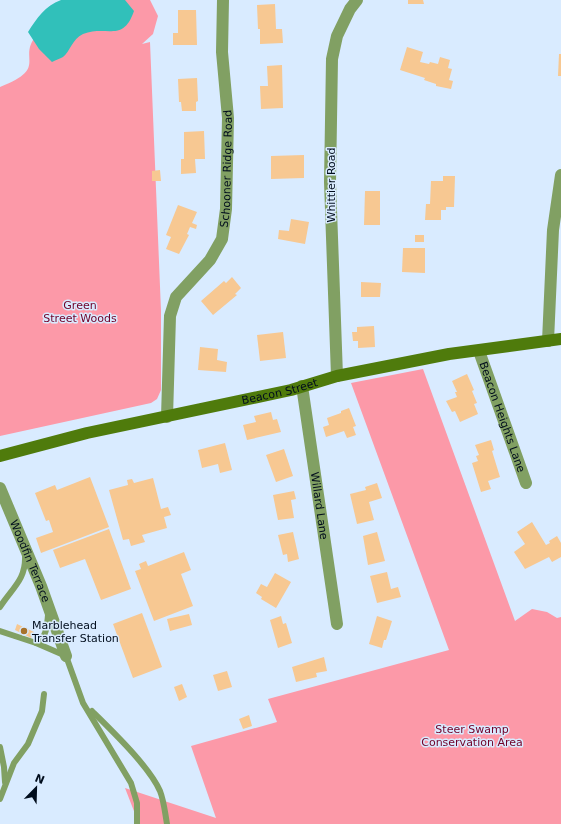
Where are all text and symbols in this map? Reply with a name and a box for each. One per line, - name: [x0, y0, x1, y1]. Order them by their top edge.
- street label: Schooner Ridge Road: [217, 109, 235, 228]
- street label: Whittier Road: [325, 148, 338, 222]
- park label: Green Street Woods: [43, 299, 117, 325]
- street label: Beacon Heights Lane: [477, 360, 528, 474]
- street label: Beacon Street: [240, 376, 320, 407]
- street label: Willard Lane: [308, 471, 331, 541]
- street label: Woodfin Terrace: [7, 518, 53, 604]
- place label: Marblehead Transfer Station: [31, 619, 119, 645]
- marker: Marblehead Transfer Station: [19, 626, 29, 636]
- park label: Steer Swamp Conservation Area: [421, 723, 523, 749]
- north arrow: [16, 768, 56, 808]
- text: N: [33, 771, 46, 787]

